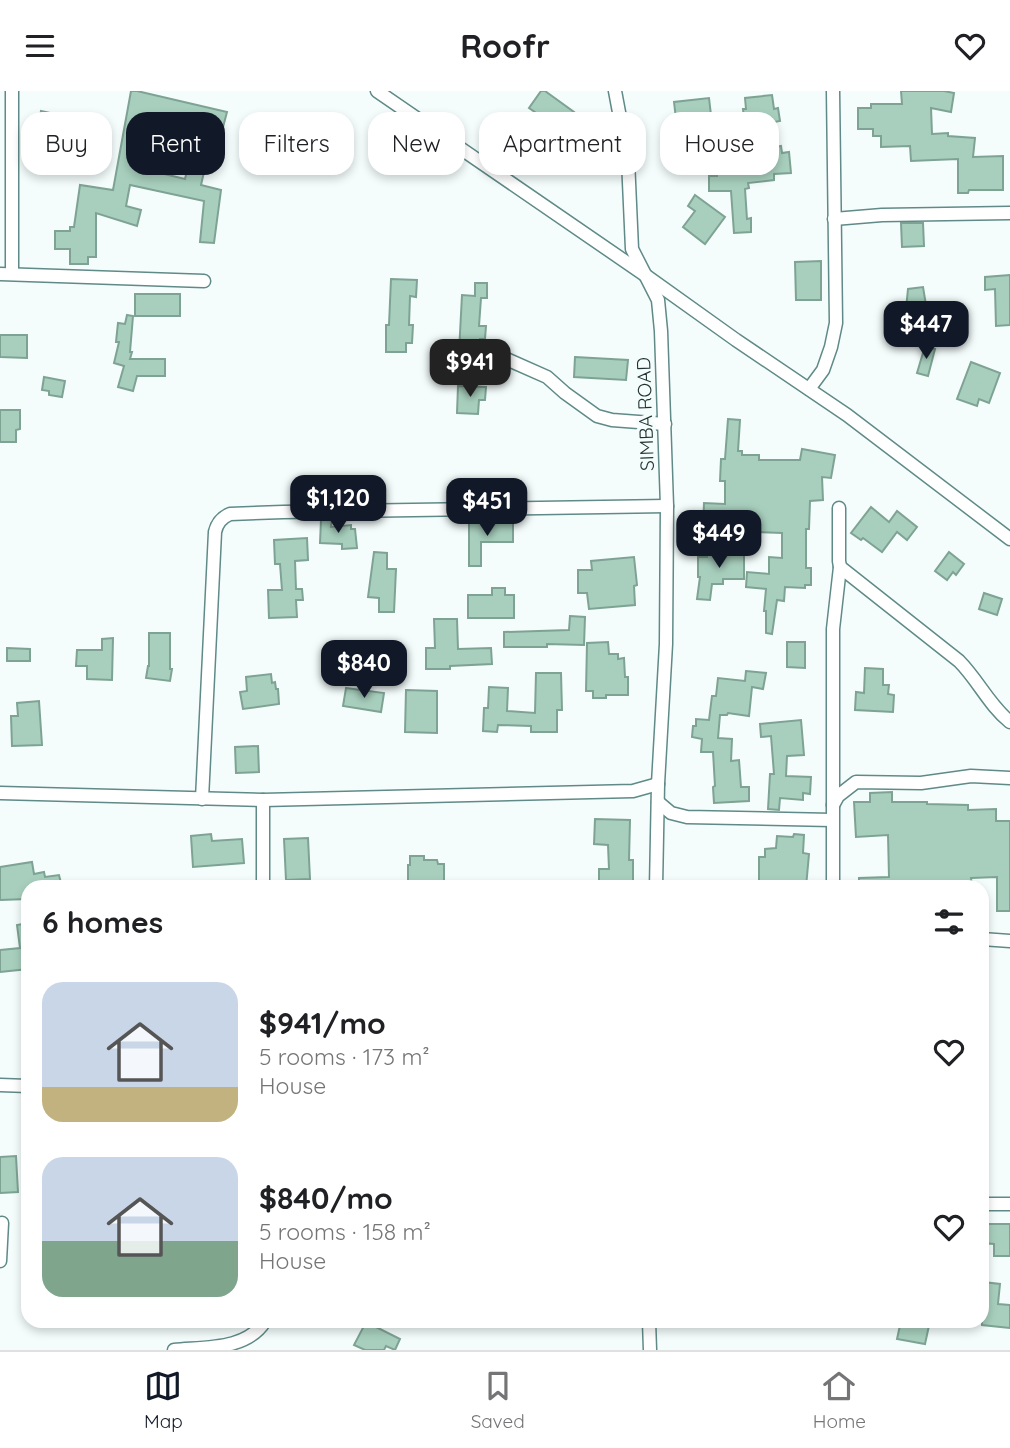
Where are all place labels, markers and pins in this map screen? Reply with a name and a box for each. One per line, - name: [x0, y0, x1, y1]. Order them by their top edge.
- pin: $447: [885, 301, 967, 361]
- pin: $941: [429, 339, 511, 399]
- pin: $1,120: [281, 475, 395, 535]
- pin: $451: [446, 479, 528, 538]
- pin: $449: [678, 511, 760, 570]
- pin: $840: [323, 641, 405, 700]

